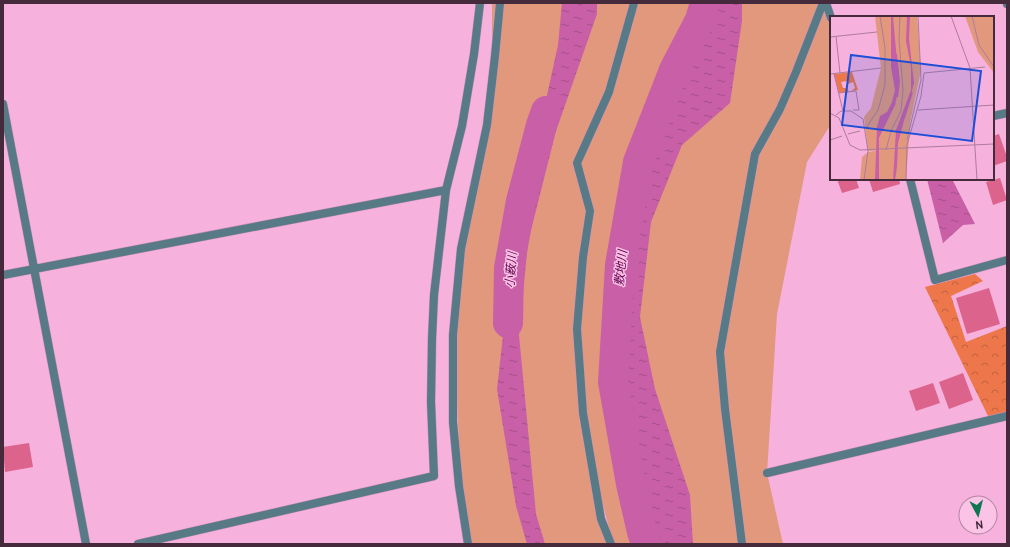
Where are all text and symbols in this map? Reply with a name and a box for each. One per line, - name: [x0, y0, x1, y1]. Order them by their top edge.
- inset map: [830, 16, 994, 180]
- water label: 敷地川: [612, 247, 632, 287]
- water label: 小薮川: [502, 249, 522, 289]
- north arrow: [958, 495, 998, 535]
- text: N: [974, 517, 984, 531]

